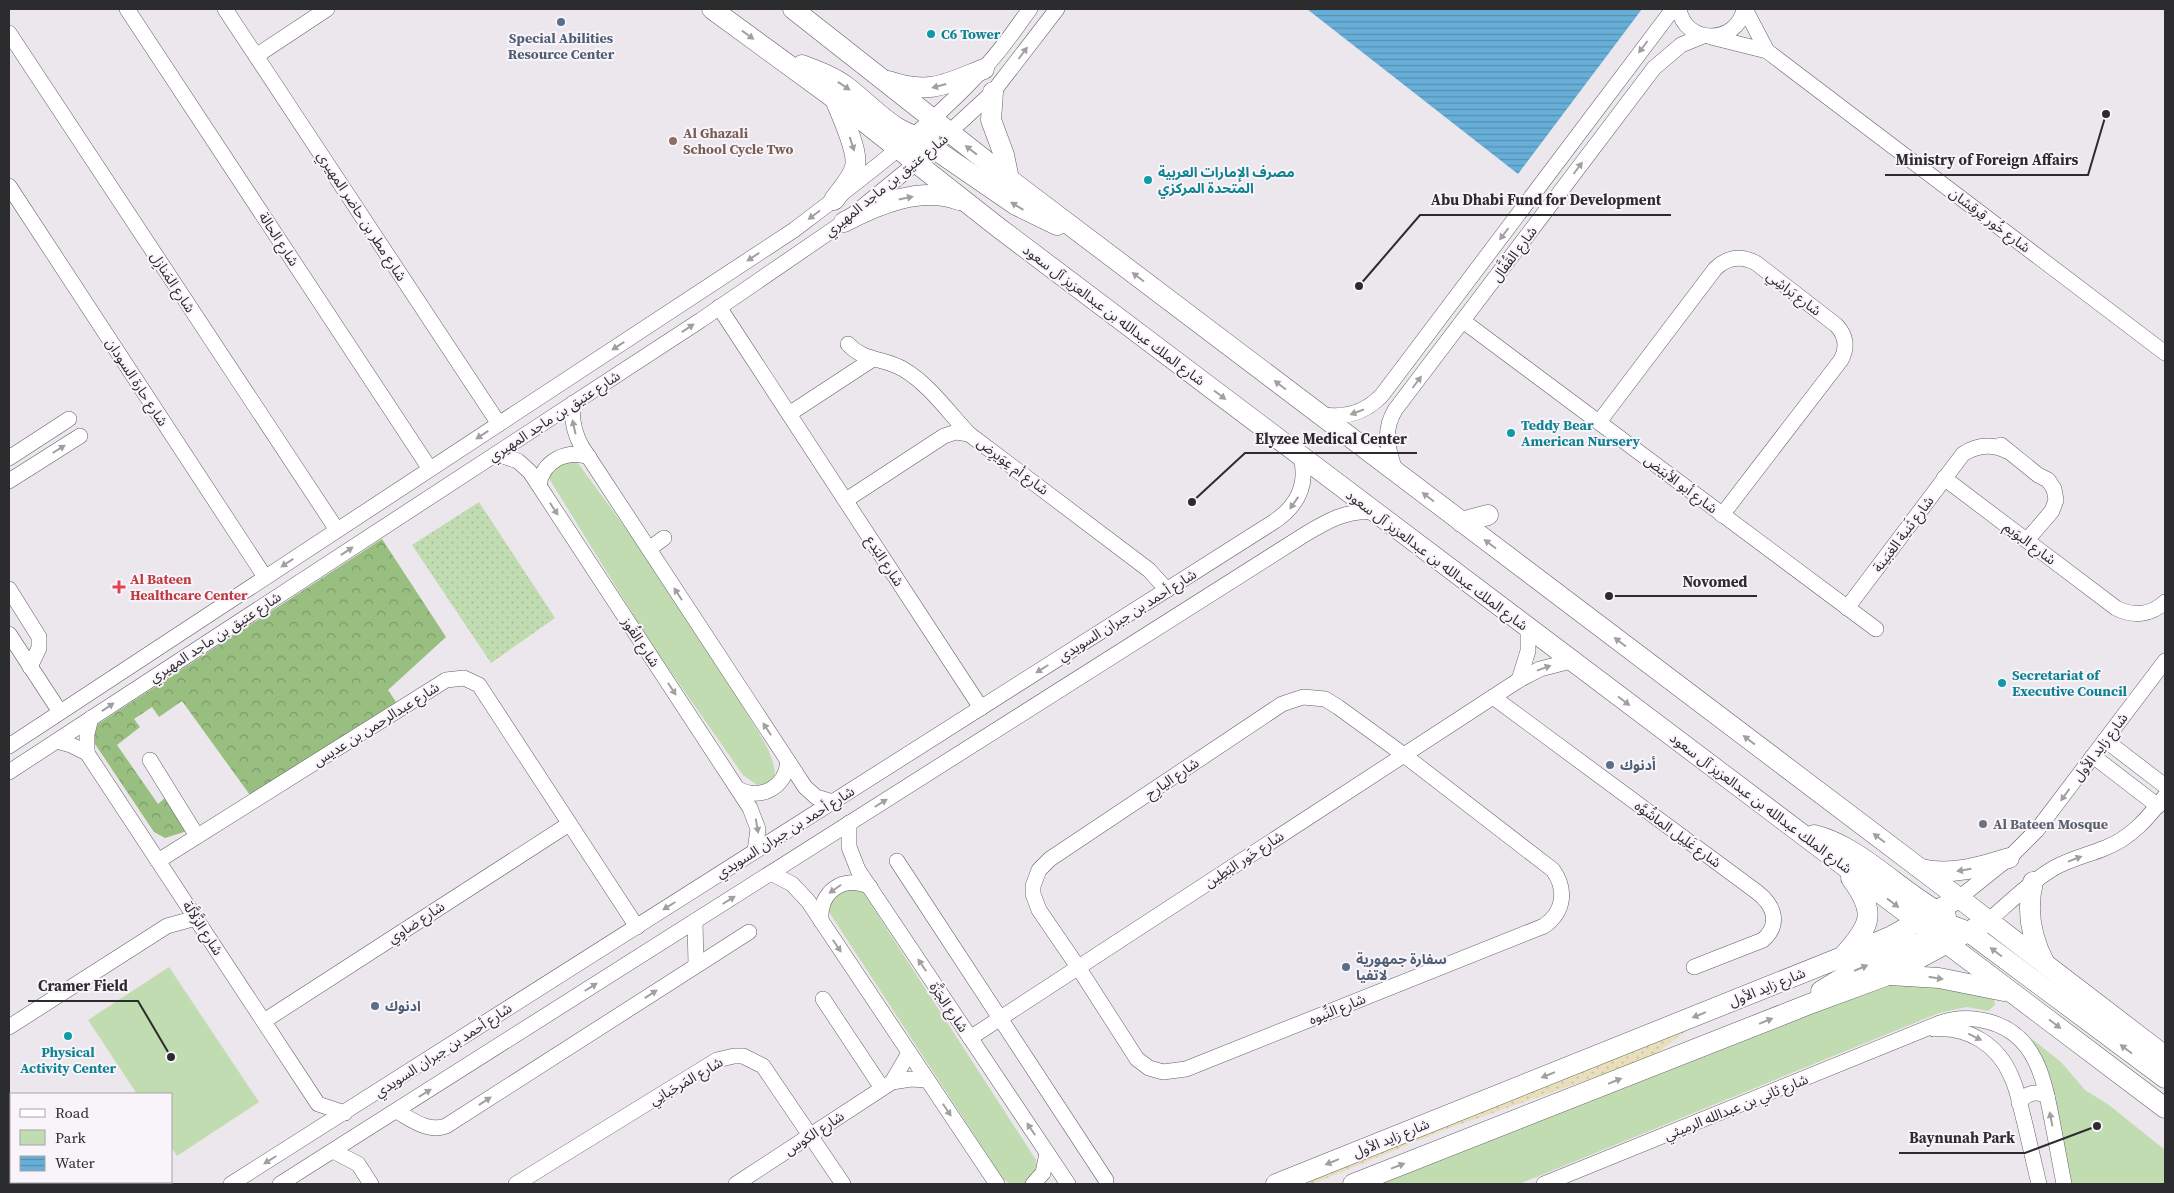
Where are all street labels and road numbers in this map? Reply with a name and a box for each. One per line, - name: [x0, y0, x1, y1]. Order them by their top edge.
- street label: شارع عتيق بن ماجد المهيري: [820, 129, 953, 242]
- street label: شارع مطر بن حاضر المهيري: [311, 147, 412, 286]
- street label: شارع خُور قِرقِشان: [1945, 183, 2035, 258]
- street label: شارع الحالة: [253, 208, 304, 271]
- street label: شارع القُفَّال: [1486, 221, 1542, 287]
- street label: شارع الملك عبدالله بن عبدالعزيز آل سعود: [1018, 240, 1209, 391]
- street label: شارع المَنازِل: [145, 247, 200, 317]
- street label: شارع بَراشِي: [1762, 266, 1826, 321]
- street label: شارع حارة السودان: [100, 334, 173, 431]
- street label: شارع عتيق بن ماجد المهيري: [484, 366, 625, 467]
- street label: شارع أم عِوَيرِض: [972, 432, 1053, 500]
- street label: شارع أبو الأبيَض: [1640, 450, 1722, 519]
- street label: شارع الملك عبدالله بن عبدالعزيز آل سعود: [1341, 485, 1532, 636]
- street label: شارع ثَنية الغبَينة: [1868, 492, 1939, 577]
- street label: شارع البوَيم: [1999, 517, 2060, 570]
- street label: شارع البَدع: [860, 532, 909, 591]
- street label: شارع أحمد بن جبران السويدي: [1054, 564, 1201, 667]
- street label: شارع عتيق بن ماجد المهيري: [145, 587, 286, 688]
- street label: شارع القُوز: [616, 612, 665, 672]
- street label: شارع عبدالرحمن بن عديس: [309, 677, 443, 772]
- street label: شارع زايد الأول: [2068, 709, 2133, 786]
- street label: شارع الملك عبدالله بن عبدالعزيز آل سعود: [1665, 728, 1856, 879]
- street label: شارع اليارِح: [1141, 753, 1203, 804]
- street label: شارع أحمد بن جبران السويدي: [712, 781, 859, 884]
- street label: شارع غَلِيل الماشُوَّه: [1630, 796, 1726, 873]
- street label: شارع خَور البَطِين: [1200, 826, 1288, 893]
- street label: شارع ضاوِي: [384, 896, 449, 949]
- street label: شارع الزَّلاَّلة: [177, 897, 228, 960]
- street label: شارع زايد الأول: [1726, 963, 1809, 1012]
- street label: شارع الجَزَّة: [924, 978, 973, 1037]
- street label: شارع النِّيوه: [1306, 989, 1369, 1030]
- street label: شارع أحمد بن جبران السويدي: [370, 998, 516, 1103]
- street label: شارع المَرحَبانِي: [646, 1052, 727, 1111]
- street label: شارع ثاني بن عبدالله الرميثي: [1661, 1069, 1812, 1146]
- street label: شارع الكوس: [780, 1106, 849, 1161]
- street label: شارع زايد الأول: [1350, 1114, 1433, 1163]

